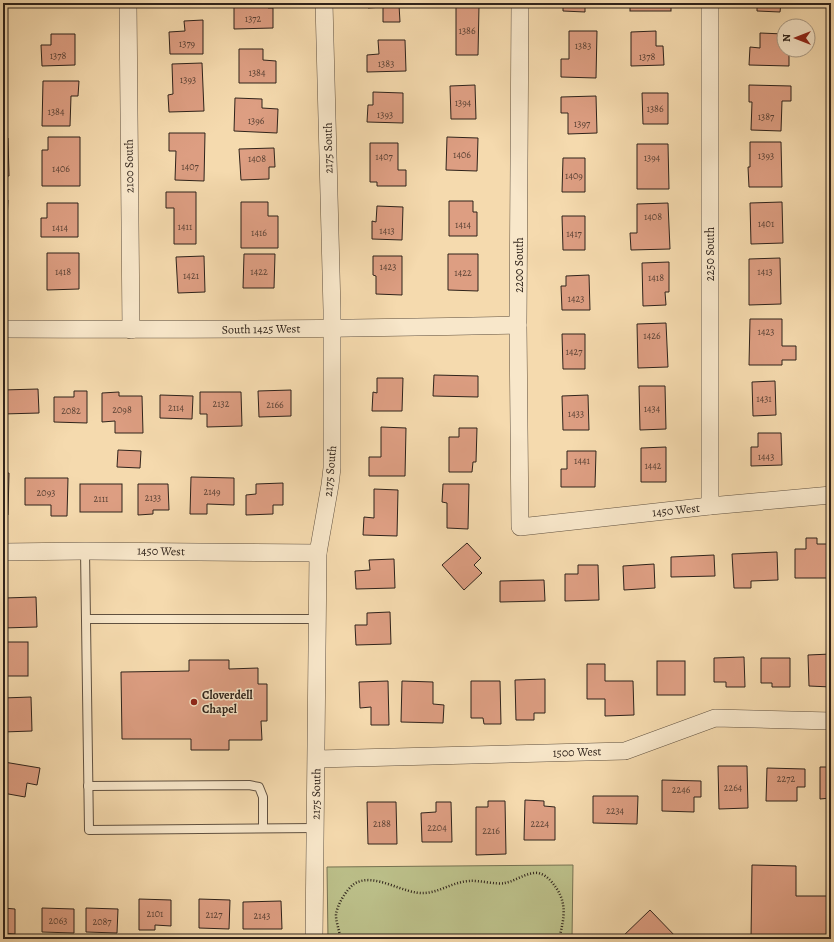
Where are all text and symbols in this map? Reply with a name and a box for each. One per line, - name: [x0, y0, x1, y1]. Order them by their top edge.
- house number: 1372: [245, 12, 262, 25]
- north arrow: [776, 18, 816, 58]
- house number: 1386: [458, 24, 476, 37]
- text: N: [779, 34, 794, 42]
- house number: 1379: [179, 37, 196, 50]
- house number: 1383: [575, 39, 591, 52]
- house number: 1378: [50, 49, 66, 62]
- house number: 1378: [639, 50, 655, 63]
- house number: 1383: [378, 57, 394, 70]
- house number: 1384: [249, 66, 266, 79]
- house number: 1393: [180, 73, 196, 86]
- house number: 1394: [455, 96, 472, 109]
- house number: 1386: [646, 102, 664, 115]
- house number: 1384: [48, 105, 65, 118]
- house number: 1393: [377, 108, 393, 121]
- house number: 1387: [758, 110, 775, 123]
- house number: 1396: [248, 114, 265, 127]
- house number: 1397: [574, 117, 591, 130]
- street label: 2175 South: [320, 122, 336, 174]
- street label: 2100 South: [121, 138, 137, 193]
- house number: 1406: [453, 148, 471, 161]
- house number: 1393: [758, 149, 774, 162]
- house number: 1407: [375, 150, 394, 163]
- house number: 1394: [644, 151, 661, 164]
- house number: 1408: [248, 152, 266, 165]
- house number: 1407: [181, 160, 200, 173]
- house number: 1406: [52, 162, 70, 175]
- house number: 1409: [565, 169, 583, 182]
- house number: 1408: [644, 210, 662, 223]
- house number: 1401: [758, 217, 775, 230]
- house number: 1414: [455, 218, 471, 231]
- house number: 1411: [178, 220, 193, 233]
- house number: 1414: [52, 221, 68, 234]
- house number: 1413: [379, 224, 395, 237]
- house number: 1416: [251, 226, 267, 239]
- street label: 2250 South: [702, 226, 718, 281]
- house number: 1417: [566, 227, 583, 240]
- street label: 2200 South: [511, 237, 527, 293]
- house number: 1423: [380, 260, 396, 273]
- house number: 1418: [55, 265, 71, 278]
- house number: 1422: [250, 265, 268, 278]
- house number: 1413: [757, 265, 773, 278]
- house number: 1422: [454, 266, 472, 279]
- house number: 1421: [183, 269, 200, 282]
- house number: 1418: [648, 271, 664, 284]
- house number: 1423: [568, 292, 584, 305]
- street label: South 1425 West: [222, 320, 300, 338]
- house number: 1423: [758, 325, 774, 338]
- house number: 1426: [643, 329, 661, 342]
- house number: 1427: [566, 345, 583, 358]
- house number: 1431: [756, 392, 772, 405]
- house number: 2132: [212, 397, 230, 410]
- house number: 2166: [266, 398, 284, 411]
- house number: 2114: [168, 401, 185, 414]
- house number: 1434: [644, 402, 661, 415]
- house number: 2098: [112, 403, 132, 416]
- house number: 2082: [61, 404, 81, 417]
- house number: 1433: [568, 407, 584, 420]
- street label: 2175 South: [320, 444, 340, 497]
- house number: 1443: [758, 450, 774, 463]
- house number: 1441: [574, 454, 591, 467]
- house number: 1442: [644, 459, 662, 472]
- house number: 2149: [203, 485, 221, 498]
- house number: 2093: [37, 486, 55, 499]
- house number: 2133: [145, 491, 161, 504]
- house number: 2111: [93, 492, 109, 505]
- street label: 1450 West: [651, 500, 701, 520]
- street label: 1450 West: [137, 543, 185, 559]
- place label: Cloverdell Chapel: [202, 687, 254, 717]
- marker: Cloverdell Chapel: [189, 697, 199, 707]
- street label: 1500 West: [552, 743, 602, 761]
- street label: 2175 South: [308, 768, 324, 820]
- house number: 2272: [777, 772, 795, 785]
- house number: 2264: [724, 781, 743, 794]
- house number: 2246: [672, 783, 691, 796]
- house number: 2234: [606, 804, 625, 817]
- house number: 2188: [373, 817, 391, 830]
- house number: 2224: [531, 817, 550, 830]
- house number: 2204: [427, 821, 447, 834]
- house number: 2216: [482, 824, 500, 837]
- house number: 2101: [147, 907, 164, 920]
- house number: 2127: [205, 908, 223, 921]
- house number: 2143: [254, 909, 270, 922]
- house number: 2063: [49, 914, 67, 927]
- house number: 2087: [92, 915, 112, 928]

